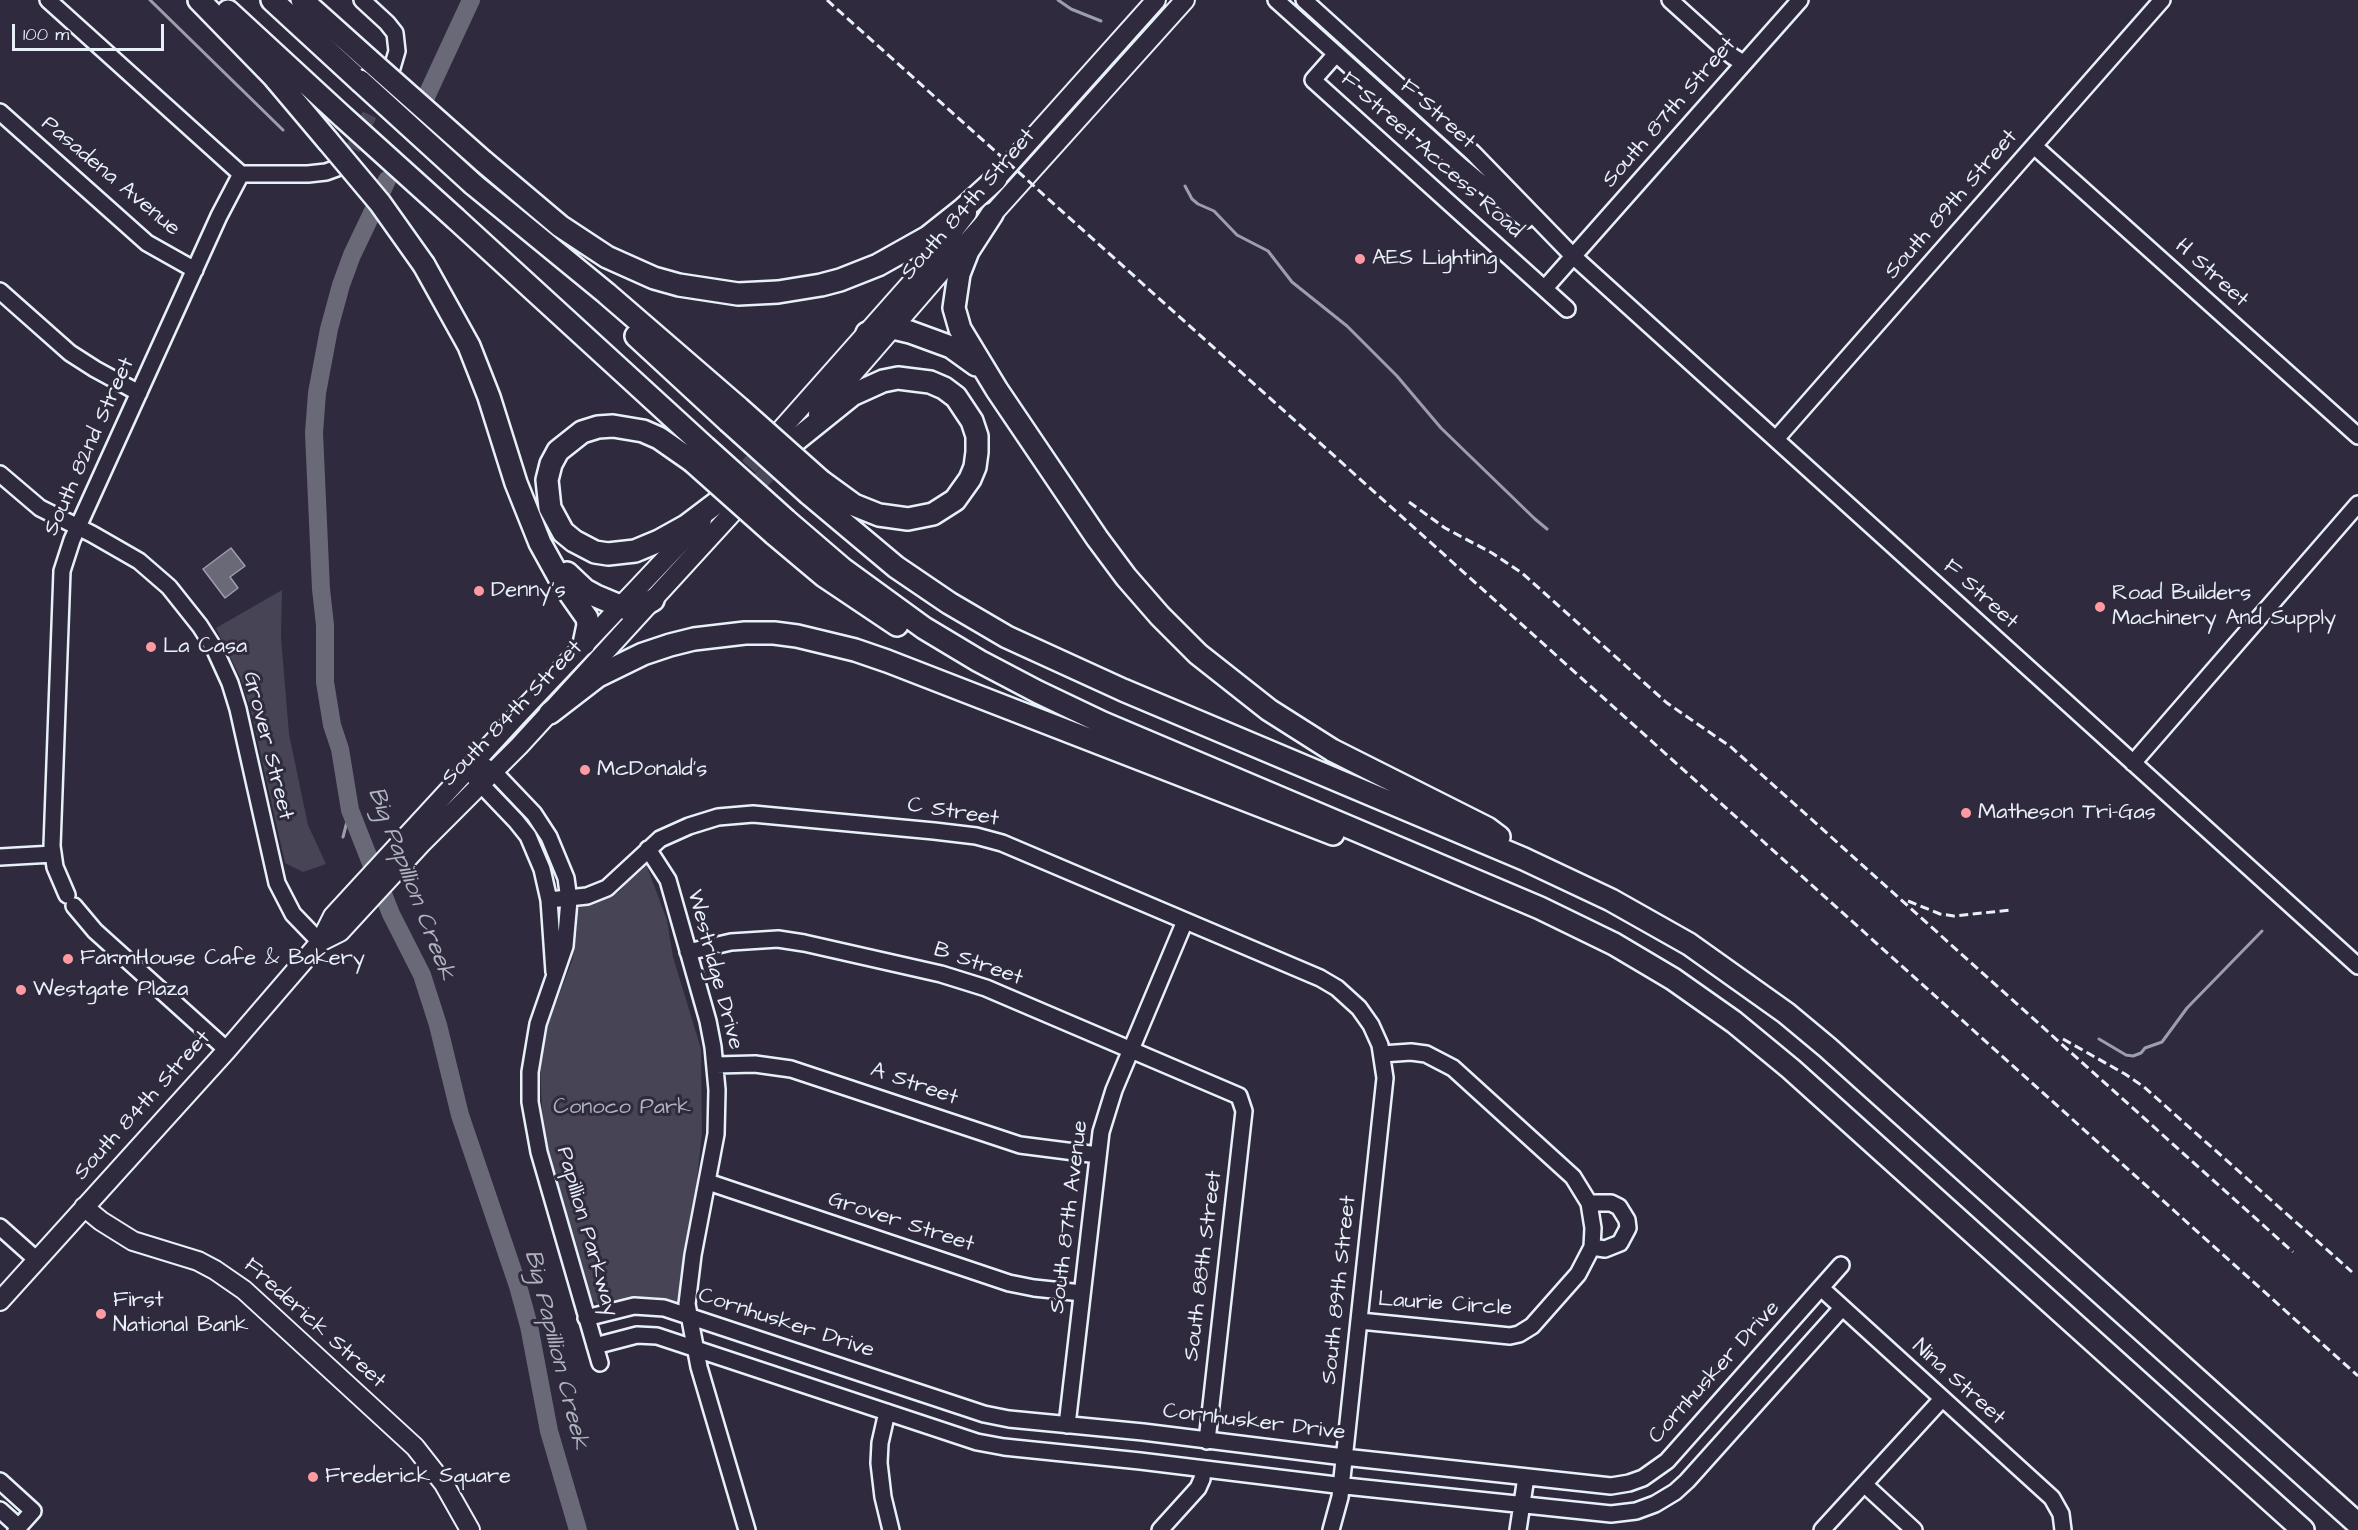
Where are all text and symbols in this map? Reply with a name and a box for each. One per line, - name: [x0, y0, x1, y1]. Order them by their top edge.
- scale bar: [15, 12, 166, 50]
- text: 100 m: [23, 22, 69, 47]
- street label: South 87th Street: [1598, 32, 1742, 194]
- street label: F Street Access Road: [1334, 67, 1528, 245]
- street label: F Street: [1394, 74, 1480, 156]
- street label: Pasadena Avenue: [35, 111, 185, 243]
- street label: South 84th Street: [896, 124, 1042, 286]
- street label: South 89th Street: [1880, 125, 2024, 285]
- street label: H Street: [2169, 234, 2253, 314]
- place label: AES Lighting: [1372, 246, 1497, 272]
- marker: AES Lighting: [1353, 252, 1367, 266]
- street label: South 82nd Street: [39, 354, 141, 540]
- street label: F Street: [1937, 554, 2023, 636]
- place label: Denny's: [491, 578, 566, 604]
- place label: Road Builders Machinery And Supply: [2112, 581, 2336, 632]
- marker: Denny's: [472, 584, 486, 598]
- marker: Road Builders Machinery And Supply: [2093, 600, 2107, 614]
- place label: La Casa: [163, 634, 247, 660]
- street label: South 84th Street: [437, 636, 589, 792]
- marker: La Casa: [144, 640, 158, 654]
- street label: Grover Street: [236, 669, 298, 823]
- place label: McDonald's: [597, 757, 707, 783]
- marker: McDonald's: [578, 763, 592, 777]
- water label: Big Papillion Creek: [360, 783, 460, 985]
- street label: C Street: [905, 793, 1001, 833]
- place label: Matheson Tri-Gas: [1978, 800, 2156, 826]
- marker: Matheson Tri-Gas: [1959, 806, 1973, 820]
- street label: Westridge Drive: [680, 887, 748, 1053]
- street label: B Street: [930, 937, 1026, 993]
- place label: FarmHouse Cafe & Bakery: [80, 946, 365, 972]
- marker: FarmHouse Cafe & Bakery: [61, 952, 75, 966]
- place label: Westgate Plaza: [33, 977, 188, 1003]
- marker: Westgate Plaza: [14, 983, 28, 997]
- street label: South 84th Street: [69, 1026, 217, 1186]
- street label: A Street: [867, 1058, 961, 1112]
- park label: Conoco Park: [553, 1095, 691, 1121]
- street label: South 87th Avenue: [1045, 1119, 1095, 1315]
- street label: Papillion Parkway: [549, 1144, 623, 1320]
- street label: South 88th Street: [1179, 1169, 1229, 1363]
- street label: Grover Street: [825, 1187, 977, 1259]
- street label: South 89th Street: [1317, 1194, 1363, 1386]
- water label: Big Papillion Creek: [516, 1247, 594, 1453]
- street label: Frederick Street: [238, 1253, 390, 1395]
- street label: Cornhusker Drive: [695, 1283, 877, 1365]
- street label: Laurie Circle: [1377, 1287, 1513, 1323]
- place label: First National Bank: [113, 1288, 248, 1340]
- street label: Cornhusker Drive: [1644, 1296, 1786, 1450]
- marker: First National Bank: [94, 1307, 108, 1321]
- street label: Nina Street: [1906, 1334, 2010, 1432]
- street label: Cornhusker Drive: [1161, 1399, 1347, 1447]
- place label: Frederick Square: [325, 1464, 511, 1490]
- marker: Frederick Square: [306, 1470, 320, 1484]

